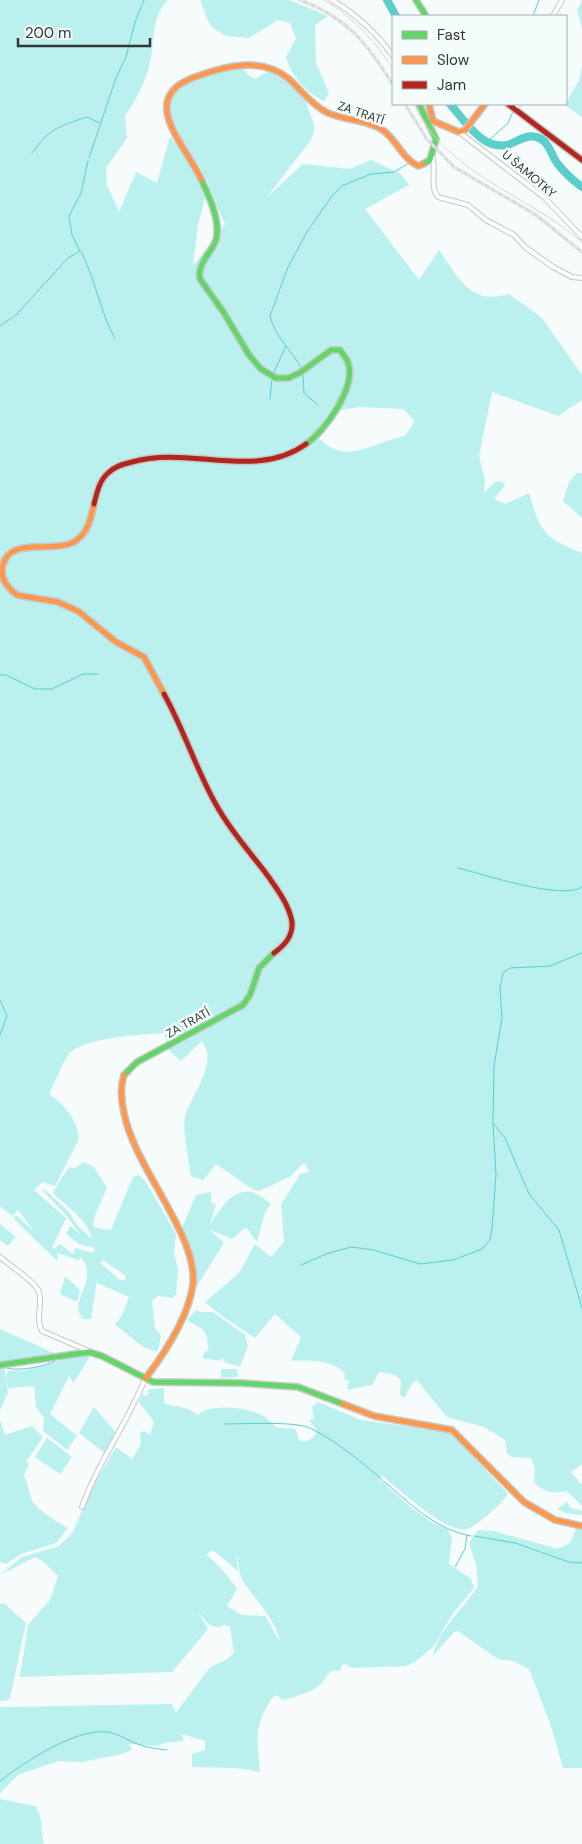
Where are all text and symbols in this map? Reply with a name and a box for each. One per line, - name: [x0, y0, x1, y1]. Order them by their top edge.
- scale bar: [18, 15, 150, 47]
- legend: [392, 15, 567, 105]
- text: 200 m: [25, 23, 71, 43]
- text: Fast: [437, 25, 466, 45]
- text: Slow: [437, 50, 470, 70]
- text: Jam: [437, 75, 466, 95]
- street label: ZA TRATÍ: [336, 98, 387, 128]
- street label: U ŠAMOTKY: [499, 147, 559, 201]
- street label: ZA TRATÍ: [163, 1004, 213, 1042]

